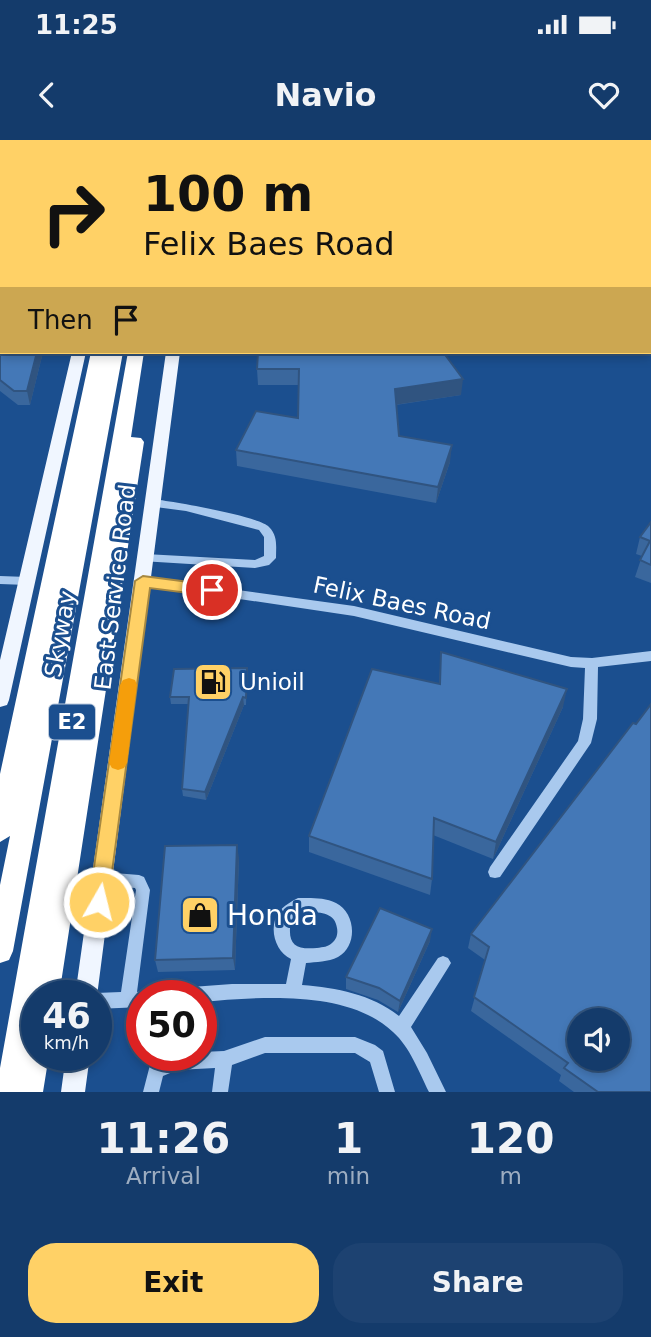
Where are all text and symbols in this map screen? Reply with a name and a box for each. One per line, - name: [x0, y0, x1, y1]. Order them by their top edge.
- text: 11:25: [35, 10, 118, 40]
- icon: back: [28, 76, 66, 114]
- text: Navio: [274, 76, 377, 114]
- icon: heart: [585, 76, 623, 114]
- text: 100 m: [143, 166, 313, 223]
- icon: right: [28, 168, 119, 259]
- text: Felix Baes Road: [143, 225, 395, 263]
- icon: arrive: [107, 301, 145, 339]
- text: Then: [28, 305, 93, 335]
- street label: East Service Road: [89, 483, 141, 691]
- pin: [182, 560, 242, 620]
- icon: arrive: [193, 571, 231, 609]
- street label: Felix Baes Road: [311, 571, 493, 635]
- street label: Skyway: [40, 589, 80, 679]
- fuel station icon: Unioil: [192, 661, 234, 703]
- place label: Unioil: [240, 669, 305, 695]
- road number: E2: [49, 704, 95, 740]
- position arrow: [62, 865, 136, 939]
- shop icon: Honda: [179, 894, 221, 936]
- place label: Honda: [227, 899, 318, 932]
- speed limit sign: 50: [126, 980, 217, 1071]
- text: 46: [42, 996, 91, 1036]
- map controls: [567, 1008, 630, 1071]
- button: sound: [567, 1008, 630, 1071]
- text: km/h: [44, 1032, 89, 1053]
- text: 11:26: [97, 1114, 230, 1163]
- text: 1: [334, 1114, 363, 1163]
- text: 120: [467, 1114, 554, 1163]
- text: Arrival: [126, 1163, 201, 1189]
- text: min: [327, 1163, 370, 1189]
- text: m: [499, 1163, 522, 1189]
- button: Exit: [28, 1243, 319, 1323]
- button: Share: [333, 1243, 623, 1323]

